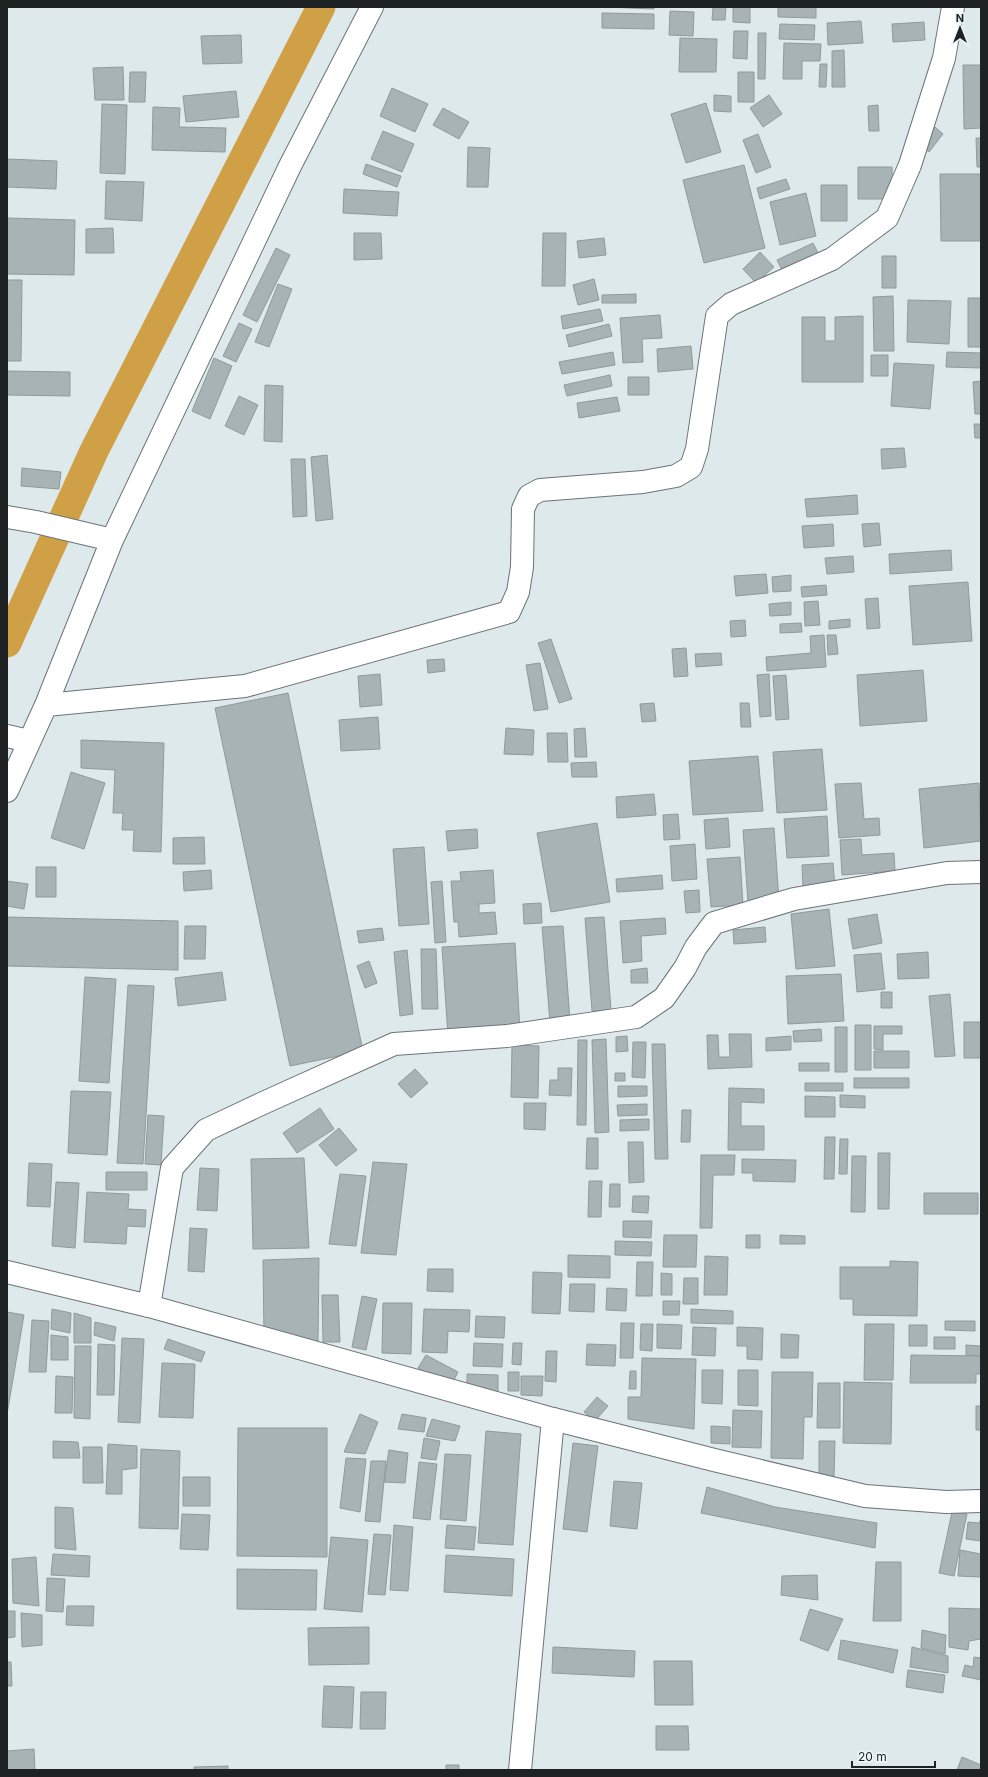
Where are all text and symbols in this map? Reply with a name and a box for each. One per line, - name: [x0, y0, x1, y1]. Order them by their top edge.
- north arrow: [940, 8, 980, 48]
- text: N: [956, 11, 964, 25]
- scale bar: [852, 1743, 935, 1769]
- text: 20 m: [858, 1749, 887, 1764]

